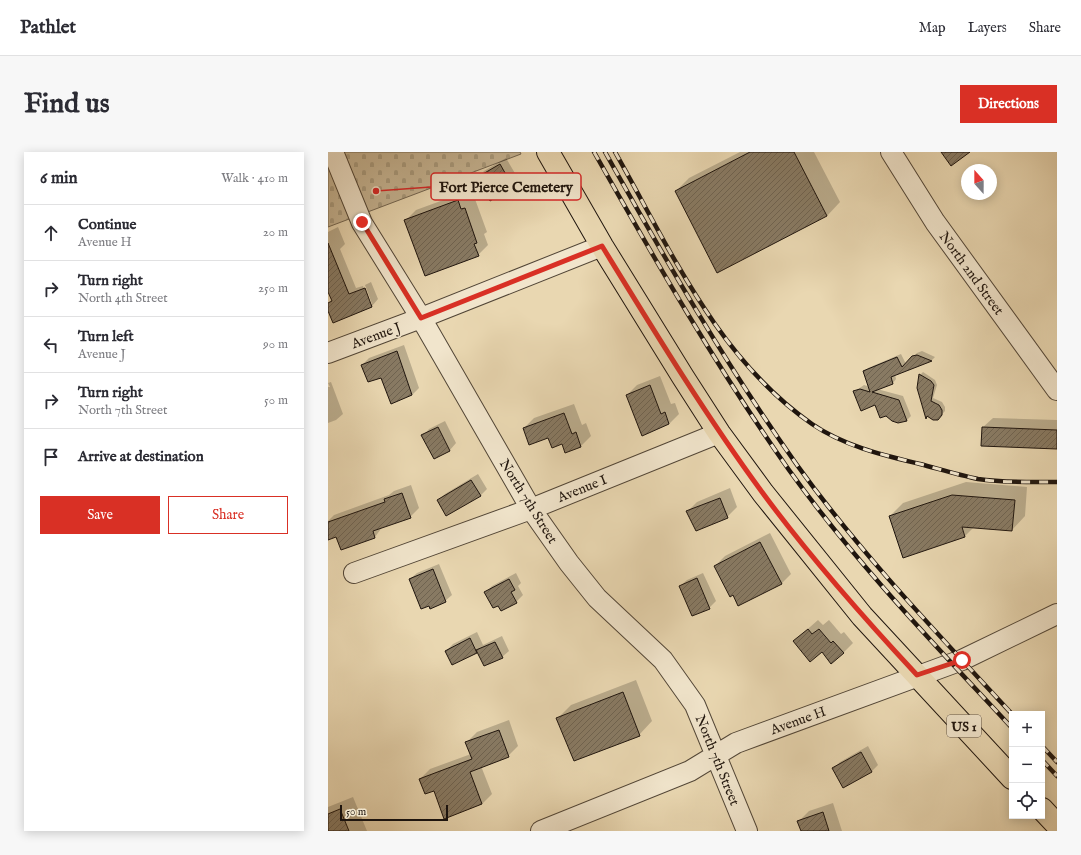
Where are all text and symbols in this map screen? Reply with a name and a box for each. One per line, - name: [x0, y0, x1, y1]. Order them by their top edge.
- text: Pathlet: [20, 16, 76, 40]
- text: Map: [919, 19, 946, 37]
- text: Layers: [968, 19, 1007, 37]
- text: Share: [1029, 19, 1061, 37]
- button: Directions: [960, 85, 1057, 123]
- text: Find us: [24, 87, 110, 122]
- north arrow: [961, 164, 997, 200]
- text: 6 min: [40, 168, 78, 189]
- text: Walk · 410 m: [221, 170, 288, 187]
- callout: Fort Pierce Cemetery: [431, 173, 581, 200]
- text: Fort Pierce Cemetery: [439, 178, 574, 197]
- route end: [353, 213, 371, 231]
- text: Continue: [78, 215, 136, 234]
- icon: ahead: [40, 222, 62, 244]
- text: 20 m: [263, 224, 288, 241]
- street label: North 2nd Street: [935, 228, 1008, 319]
- text: Avenue H: [78, 234, 132, 251]
- text: Turn right: [78, 271, 143, 290]
- icon: right: [40, 278, 62, 300]
- text: 250 m: [258, 280, 288, 297]
- text: North 4th Street: [78, 290, 168, 307]
- street label: Avenue J: [348, 319, 404, 354]
- text: Turn left: [78, 327, 134, 346]
- icon: left: [40, 334, 62, 356]
- text: 90 m: [263, 336, 288, 353]
- text: Avenue J: [78, 346, 126, 363]
- text: Turn right: [78, 383, 143, 402]
- icon: right: [40, 390, 62, 412]
- text: 50 m: [264, 392, 288, 409]
- text: North 7th Street: [78, 402, 167, 419]
- icon: arrive: [40, 446, 62, 468]
- text: Arrive at destination: [78, 447, 204, 466]
- street label: North 7th Street: [495, 456, 561, 547]
- street label: Avenue I: [554, 471, 610, 507]
- button: Save: [40, 496, 160, 534]
- button: Share: [168, 496, 288, 534]
- route start: [953, 651, 971, 669]
- street label: Avenue H: [767, 703, 829, 740]
- map controls: [1009, 711, 1045, 819]
- button: +: [1009, 711, 1045, 747]
- street label: North 7th Street: [691, 712, 744, 809]
- road number: US 1: [947, 715, 981, 737]
- button: −: [1009, 747, 1045, 783]
- button: locate: [1009, 783, 1045, 819]
- scale bar: [340, 803, 448, 822]
- text: 50 m: [346, 805, 366, 819]

